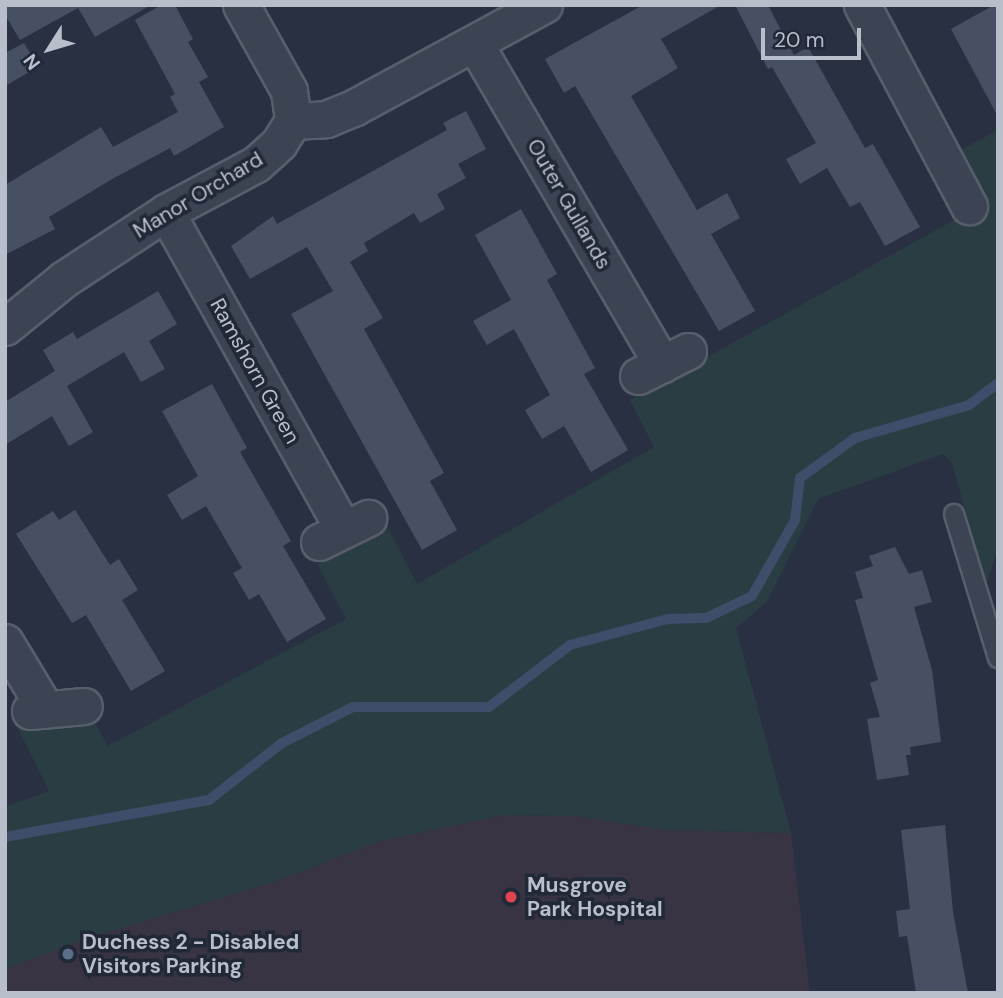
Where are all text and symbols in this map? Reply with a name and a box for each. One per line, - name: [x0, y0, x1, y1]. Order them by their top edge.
- north arrow: [14, 14, 84, 84]
- scale bar: [765, 14, 865, 58]
- text: 20 m: [774, 26, 825, 54]
- text: N: [18, 49, 46, 75]
- street label: Outer Gullands: [522, 134, 616, 274]
- street label: Manor Orchard: [129, 146, 267, 244]
- street label: Ramshorn Green: [205, 294, 305, 448]
- place label: Musgrove Park Hospital: [527, 872, 663, 922]
- marker: Musgrove Park Hospital: [501, 887, 521, 907]
- place label: Duchess 2 - Disabled Visitors Parking: [82, 929, 299, 979]
- marker: Duchess 2 - Disabled Visitors Parking: [60, 946, 76, 962]

